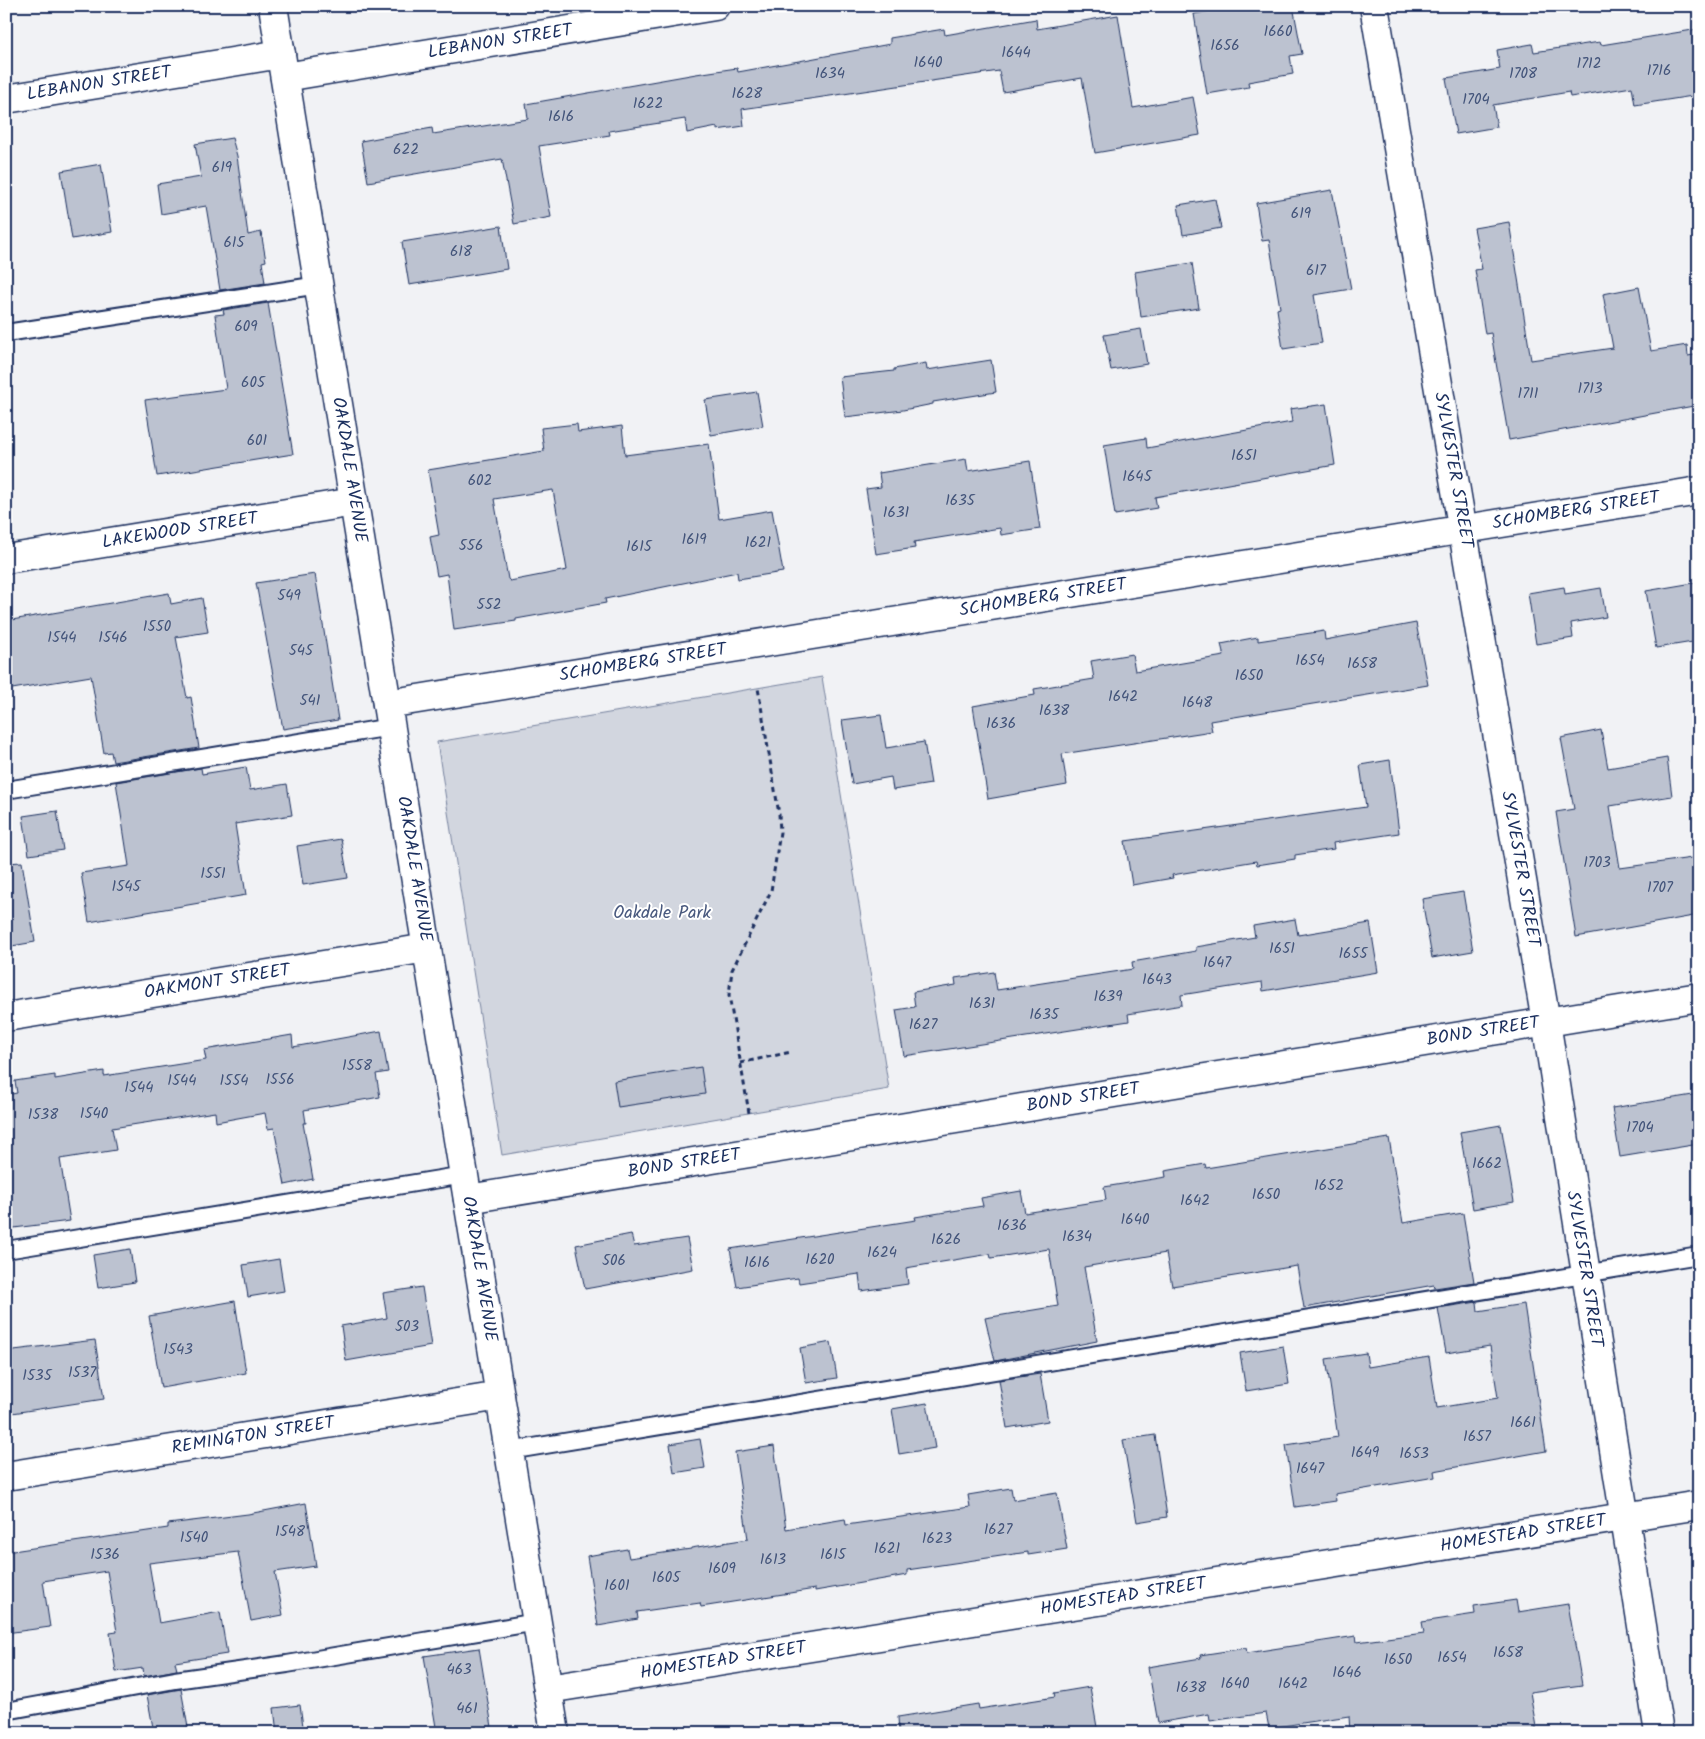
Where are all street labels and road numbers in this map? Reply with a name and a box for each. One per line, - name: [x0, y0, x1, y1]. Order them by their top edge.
- street label: LEBANON STREET: [426, 16, 576, 68]
- street label: LEBANON STREET: [25, 58, 175, 110]
- street label: SYLVESTER STREET: [1425, 390, 1481, 552]
- street label: OAKDALE AVENUE: [323, 395, 375, 545]
- street label: SCHOMBERG STREET: [1490, 483, 1663, 539]
- street label: LAKEWOOD STREET: [100, 504, 261, 558]
- street label: SCHOMBERG STREET: [957, 570, 1130, 626]
- street label: SCHOMBERG STREET: [557, 635, 730, 691]
- street label: SYLVESTER STREET: [1492, 789, 1548, 951]
- street label: OAKDALE AVENUE: [388, 794, 440, 944]
- street label: OAKMONT STREET: [142, 956, 293, 1008]
- street label: BOND STREET: [1424, 1009, 1543, 1055]
- street label: BOND STREET: [1024, 1075, 1143, 1121]
- street label: BOND STREET: [625, 1141, 744, 1187]
- street label: SYLVESTER STREET: [1557, 1189, 1611, 1350]
- street label: OAKDALE AVENUE: [453, 1194, 505, 1344]
- street label: REMINGTON STREET: [170, 1409, 338, 1463]
- street label: HOMESTEAD STREET: [1438, 1506, 1609, 1561]
- street label: HOMESTEAD STREET: [1038, 1569, 1209, 1624]
- street label: HOMESTEAD STREET: [638, 1633, 809, 1688]

